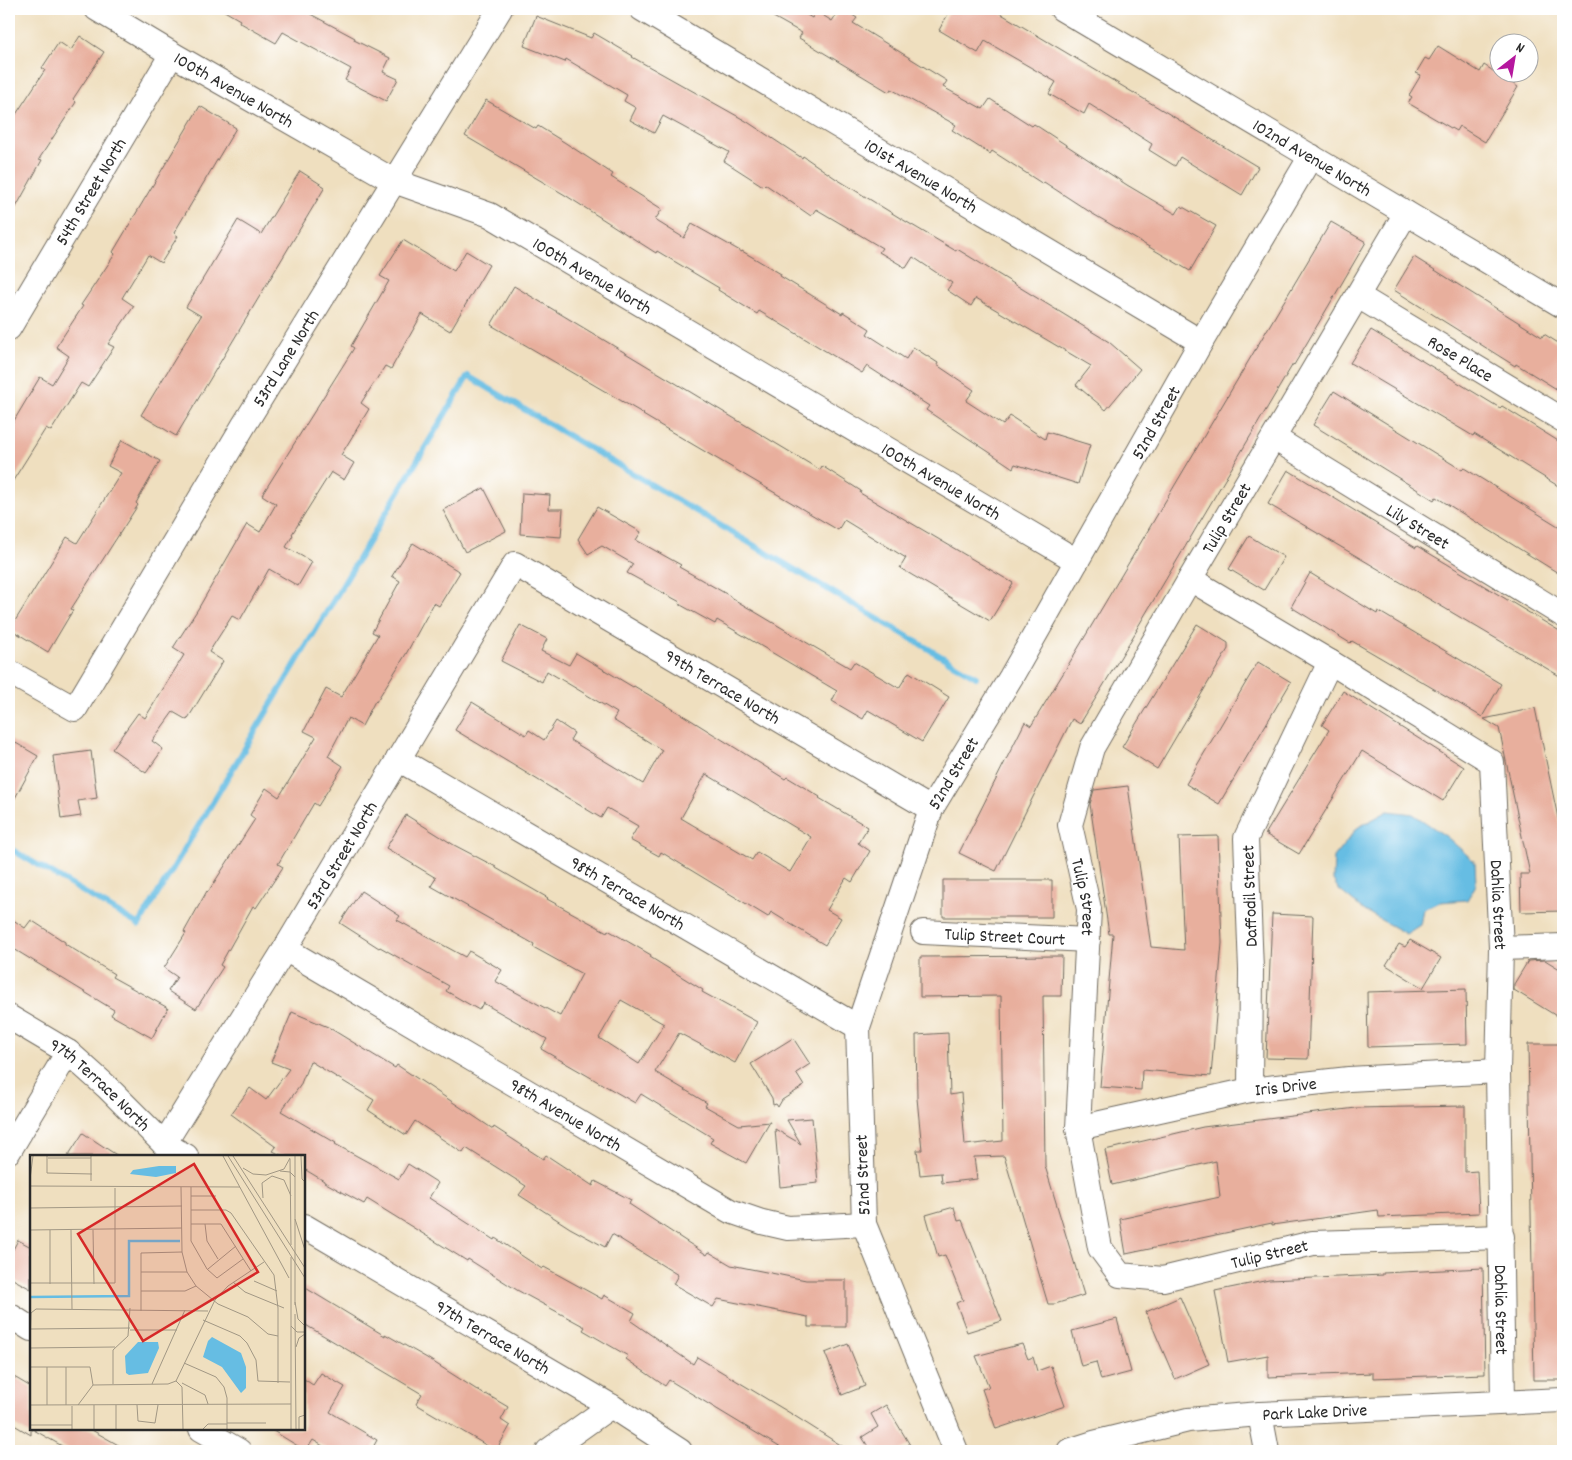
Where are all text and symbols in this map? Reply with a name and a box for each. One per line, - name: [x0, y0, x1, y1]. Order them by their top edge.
- north arrow: [1490, 32, 1540, 82]
- text: N: [1512, 38, 1528, 59]
- street label: 100th Avenue North: [168, 47, 297, 136]
- street label: 102nd Avenue North: [1247, 115, 1375, 205]
- street label: 54th Street North: [51, 134, 134, 251]
- street label: 101st Avenue North: [859, 134, 981, 221]
- street label: 100th Avenue North: [527, 233, 655, 322]
- street label: 53rd Lane North: [248, 306, 327, 413]
- street label: Rose Place: [1422, 331, 1497, 390]
- street label: 52nd Street: [1127, 382, 1189, 465]
- street label: 100th Avenue North: [876, 438, 1004, 528]
- street label: Tulip Street: [1197, 479, 1259, 559]
- street label: Lily Street: [1380, 499, 1454, 558]
- street label: 99th Terrace North: [659, 645, 784, 732]
- street label: 52nd Street: [923, 733, 987, 815]
- street label: 53rd Street North: [301, 797, 385, 915]
- street label: Daffodil Street: [1237, 844, 1266, 947]
- street label: 98th Terrace North: [564, 852, 689, 938]
- street label: Tulip Street: [1063, 856, 1099, 937]
- street label: Dahlia Street: [1482, 859, 1511, 951]
- street label: Tulip Street Court: [944, 923, 1066, 954]
- street label: 97th Terrace North: [44, 1034, 155, 1138]
- street label: Iris Drive: [1254, 1073, 1318, 1104]
- street label: 98th Avenue North: [504, 1074, 625, 1159]
- street label: 52nd Street: [851, 1134, 878, 1216]
- inset map: [30, 1155, 305, 1430]
- street label: Tulip Street: [1229, 1234, 1312, 1277]
- street label: Dahlia Street: [1486, 1264, 1512, 1355]
- street label: 97th Terrace North: [430, 1296, 554, 1382]
- street label: Park Lake Drive: [1262, 1399, 1368, 1429]

